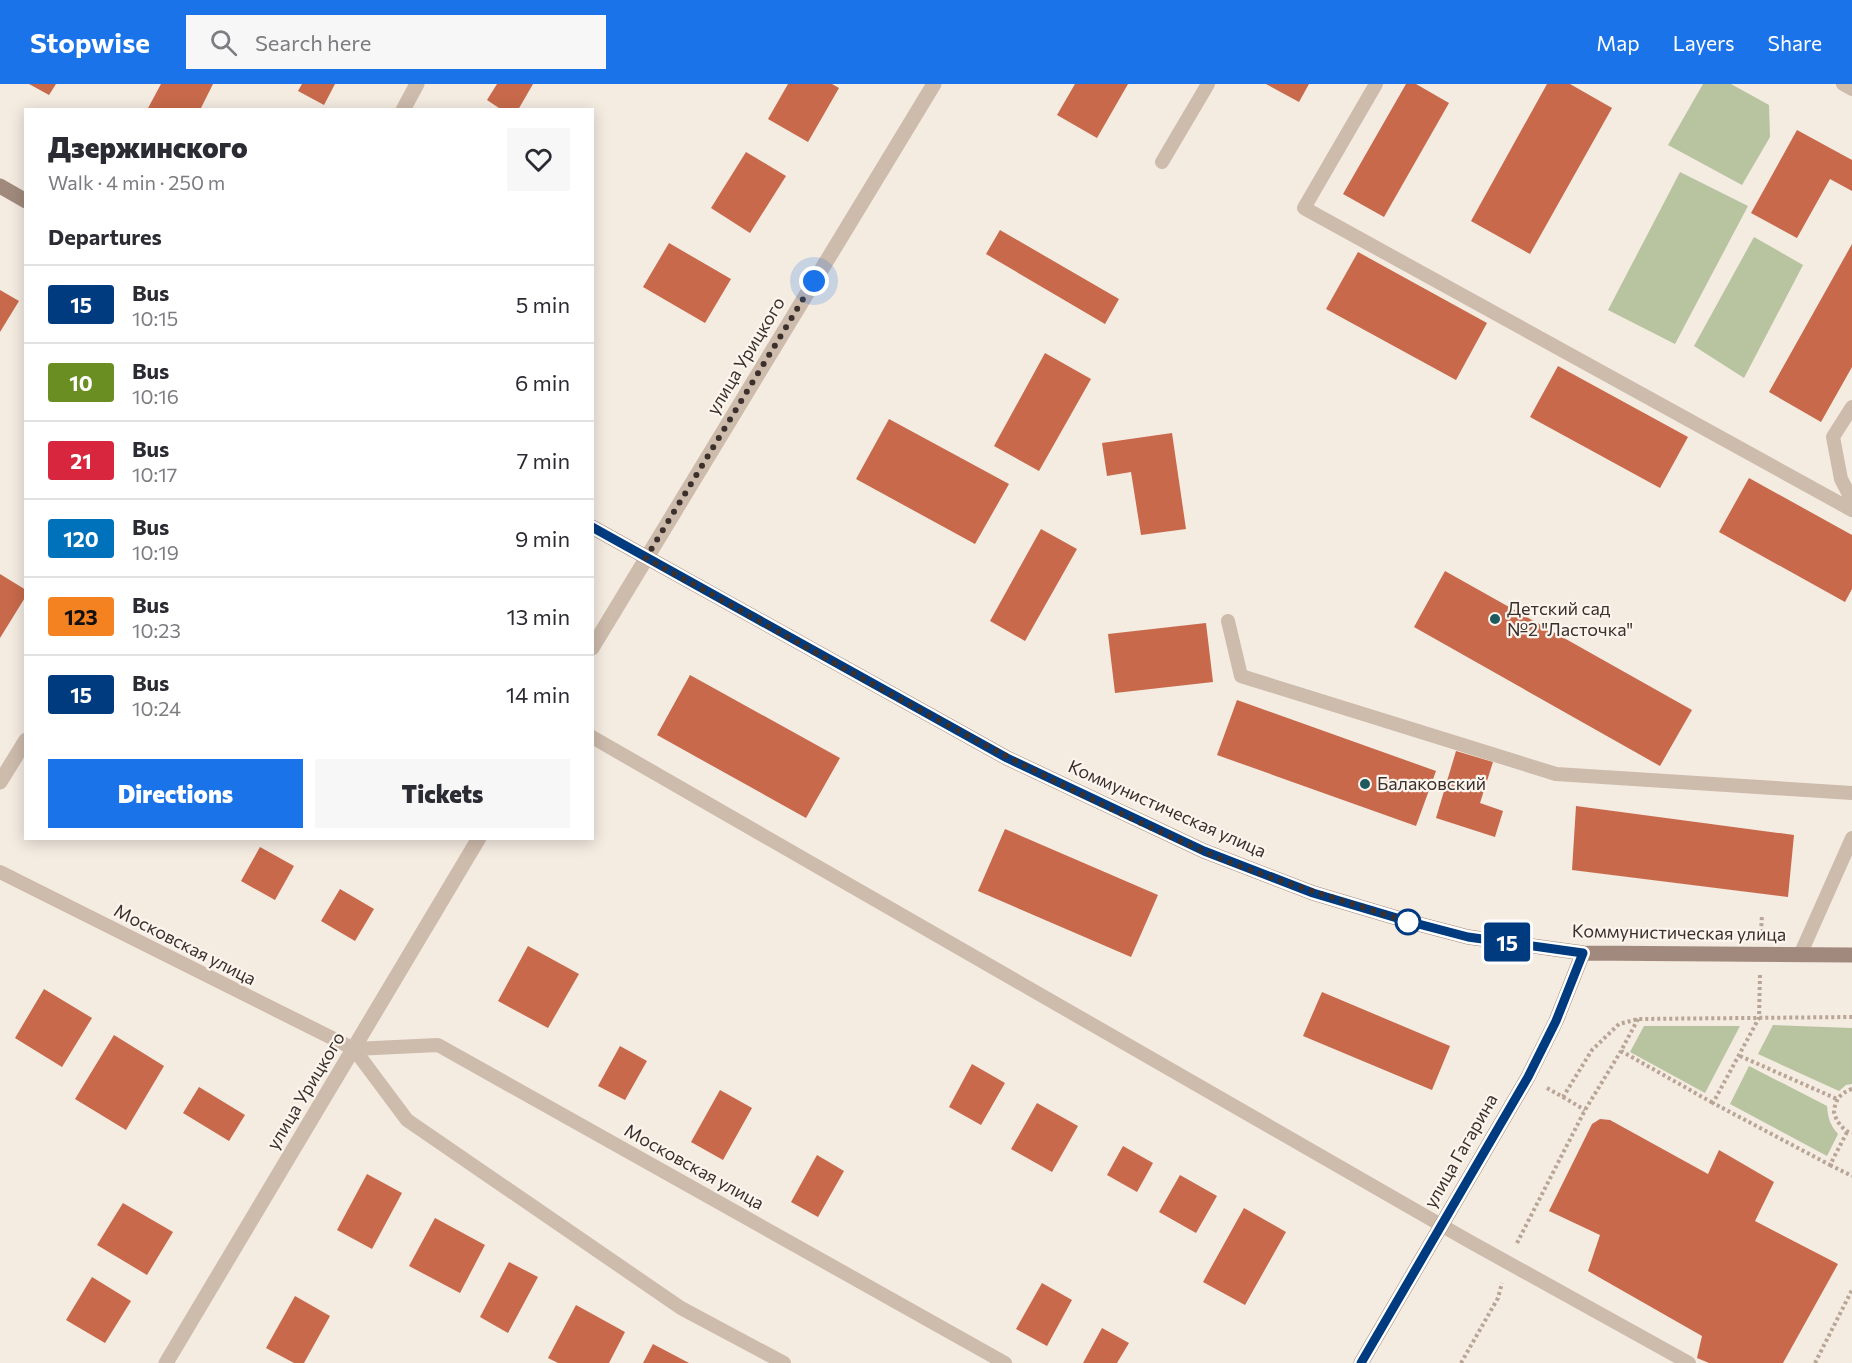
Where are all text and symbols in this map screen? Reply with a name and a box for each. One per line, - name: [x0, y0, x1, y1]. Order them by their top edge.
- search box: [186, 15, 606, 69]
- text: Stopwise: [30, 25, 150, 59]
- icon: search: [207, 26, 240, 59]
- text: Search here: [255, 29, 371, 56]
- text: Map: [1596, 30, 1640, 55]
- text: Layers: [1673, 30, 1735, 55]
- text: Share: [1768, 30, 1822, 55]
- button: heart: [507, 128, 570, 191]
- text: Дзержинского: [48, 130, 248, 164]
- text: Walk · 4 min · 250 m: [48, 170, 225, 194]
- text: Departures: [48, 223, 162, 250]
- your location: [799, 266, 829, 296]
- text: Bus: [132, 279, 169, 306]
- text: 5 min: [516, 291, 570, 318]
- text: 15: [70, 292, 92, 317]
- street label: улица Урицкого: [701, 293, 789, 418]
- text: 10:15: [132, 306, 178, 330]
- text: Bus: [132, 357, 169, 384]
- text: 6 min: [515, 369, 570, 396]
- text: 10: [69, 370, 93, 395]
- text: 10:16: [132, 384, 179, 408]
- text: Bus: [132, 435, 169, 462]
- text: 7 min: [517, 447, 570, 474]
- text: 21: [70, 448, 92, 473]
- text: 10:17: [132, 462, 177, 486]
- text: Bus: [132, 513, 169, 540]
- text: 9 min: [515, 525, 570, 552]
- text: 120: [63, 526, 99, 551]
- text: 10:19: [132, 540, 179, 564]
- text: Bus: [132, 591, 169, 618]
- place label: Детский сад №2 "Ласточка": [1507, 597, 1633, 640]
- text: 13 min: [506, 603, 570, 630]
- text: 123: [64, 604, 98, 629]
- marker: Детский сад №2 "Ласточка": [1488, 612, 1502, 626]
- text: 10:23: [132, 618, 181, 642]
- text: Bus: [132, 669, 169, 696]
- text: 14 min: [506, 681, 570, 708]
- text: 15: [70, 682, 92, 707]
- text: 10:24: [132, 696, 181, 720]
- street label: Коммунистическая улица: [1065, 754, 1270, 862]
- button: Directions: [48, 759, 303, 828]
- button: Tickets: [315, 759, 570, 828]
- place label: Балаковский: [1377, 772, 1486, 794]
- marker: Балаковский: [1358, 777, 1372, 791]
- street label: Московская улица: [111, 899, 260, 989]
- unlabelled marker: [1395, 909, 1421, 935]
- street label: Коммунистическая улица: [1572, 919, 1786, 945]
- line badge: 15: [1480, 922, 1534, 962]
- text: 15: [1496, 930, 1518, 955]
- street label: улица Урицкого: [261, 1028, 349, 1153]
- street label: улица Гагарина: [1419, 1089, 1502, 1212]
- street label: Московская улица: [621, 1119, 768, 1214]

